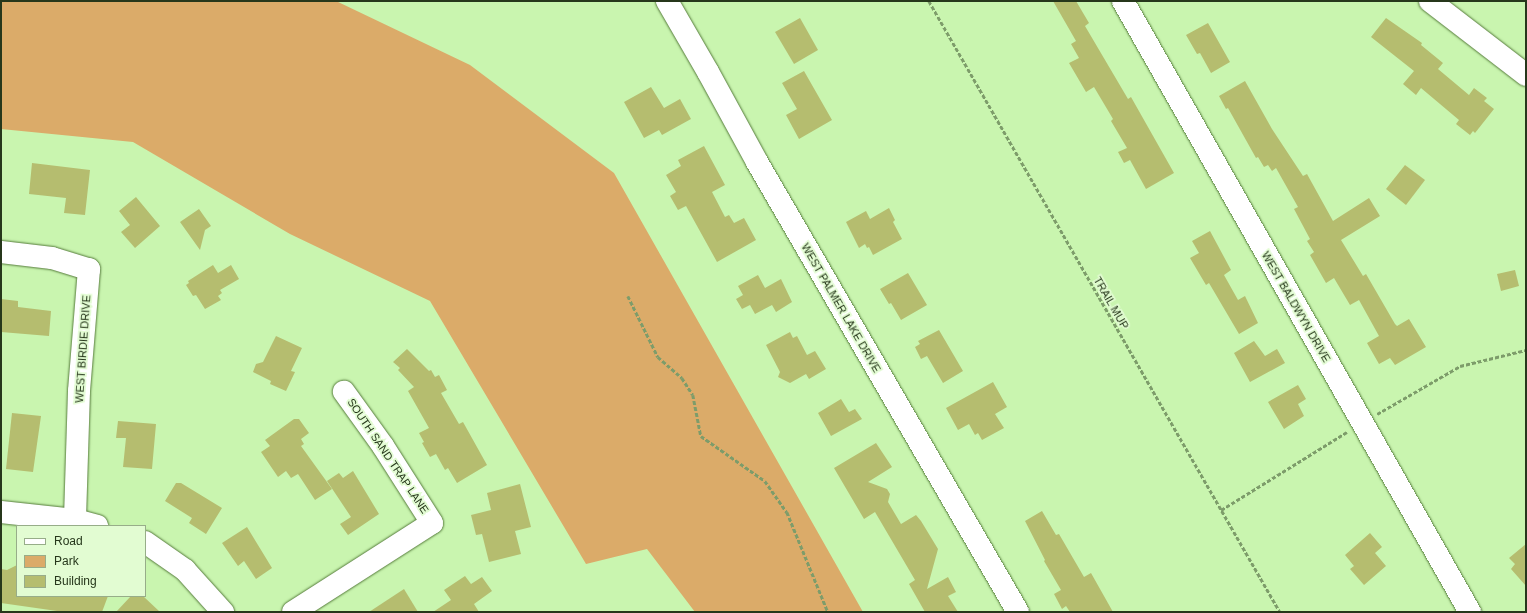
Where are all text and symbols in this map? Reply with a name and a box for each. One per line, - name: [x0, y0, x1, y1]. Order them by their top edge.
- street label: WEST PALMER LAKE DRIVE: [799, 241, 883, 375]
- street label: WEST BALDWYN DRIVE: [1259, 249, 1333, 365]
- street label: TRAIL MUP: [1091, 274, 1131, 332]
- street label: WEST BIRDIE DRIVE: [73, 295, 93, 403]
- street label: SOUTH SAND TRAP LANE: [344, 396, 432, 516]
- legend: [16, 525, 146, 597]
- text: Road: [54, 534, 83, 548]
- text: Park: [54, 554, 79, 568]
- text: Building: [54, 574, 97, 588]

